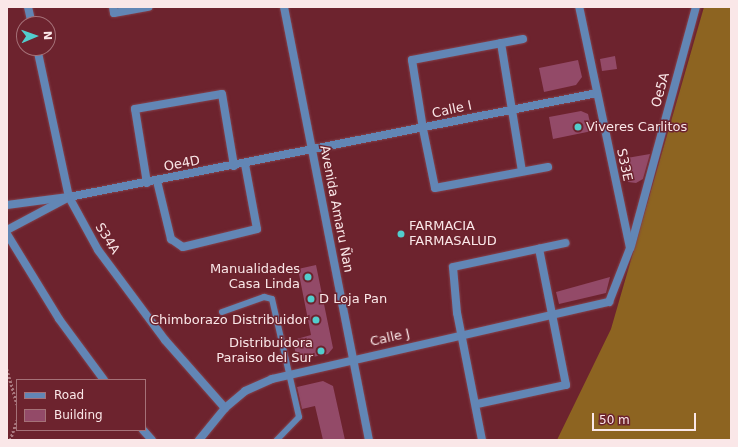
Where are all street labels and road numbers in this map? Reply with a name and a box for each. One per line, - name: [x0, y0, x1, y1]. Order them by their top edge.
- street label: Oe5A: [649, 71, 673, 109]
- street label: Calle I: [431, 98, 473, 122]
- street label: Avenida Amaru Ñan: [316, 144, 356, 274]
- street label: S33E: [613, 147, 635, 183]
- street label: Oe4D: [163, 153, 201, 175]
- street label: S34A: [91, 221, 123, 257]
- street label: Calle J: [369, 326, 411, 350]

